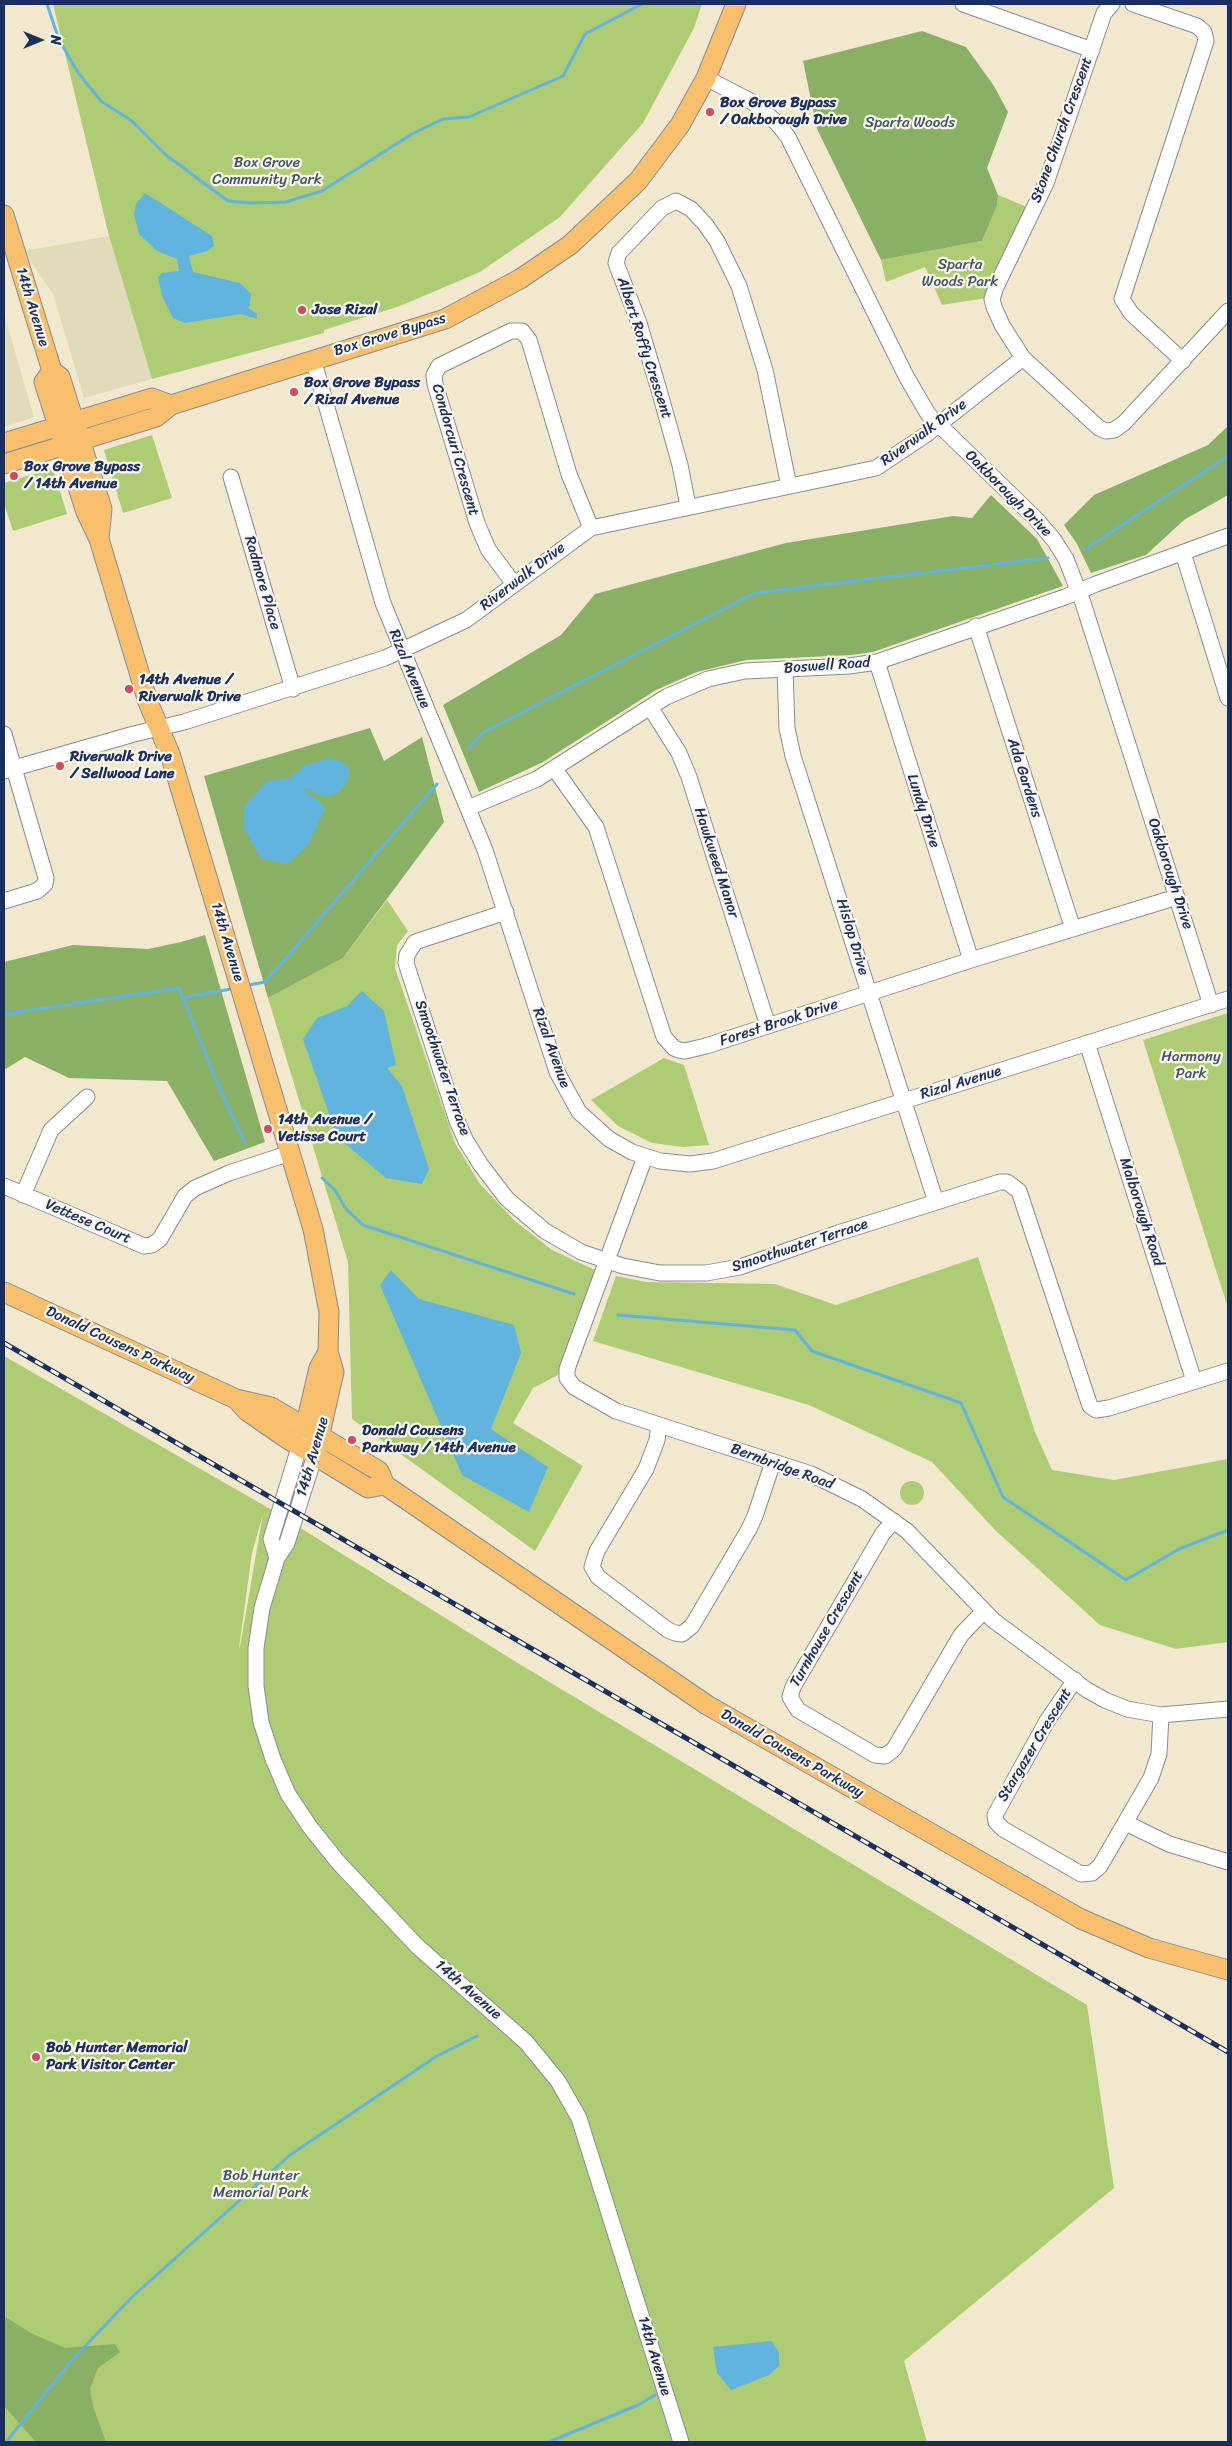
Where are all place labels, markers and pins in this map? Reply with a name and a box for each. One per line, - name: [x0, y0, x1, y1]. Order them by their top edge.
- place label: Box Grove Bypass / Oakborough Drive: [720, 94, 847, 129]
- marker: Box Grove Bypass / Oakborough Drive: [704, 106, 716, 118]
- place label: Jose Rizal: [312, 301, 377, 319]
- marker: Jose Rizal: [296, 304, 308, 316]
- place label: Box Grove Bypass / Rizal Avenue: [304, 374, 420, 409]
- marker: Box Grove Bypass / Rizal Avenue: [288, 386, 300, 398]
- place label: Box Grove Bypass / 14th Avenue: [24, 458, 140, 493]
- marker: Box Grove Bypass / 14th Avenue: [8, 470, 20, 482]
- place label: 14th Avenue / Riverwalk Drive: [139, 671, 241, 706]
- marker: 14th Avenue / Riverwalk Drive: [123, 683, 135, 695]
- place label: Riverwalk Drive / Sellwood Lane: [70, 748, 174, 783]
- marker: Riverwalk Drive / Sellwood Lane: [54, 760, 66, 772]
- place label: 14th Avenue / Vetisse Court: [278, 1111, 371, 1146]
- marker: 14th Avenue / Vetisse Court: [262, 1123, 274, 1135]
- place label: Donald Cousens Parkway / 14th Avenue: [362, 1422, 516, 1457]
- marker: Donald Cousens Parkway / 14th Avenue: [346, 1434, 358, 1446]
- place label: Bob Hunter Memorial Park Visitor Center: [46, 2039, 187, 2074]
- marker: Bob Hunter Memorial Park Visitor Center: [30, 2051, 42, 2063]

